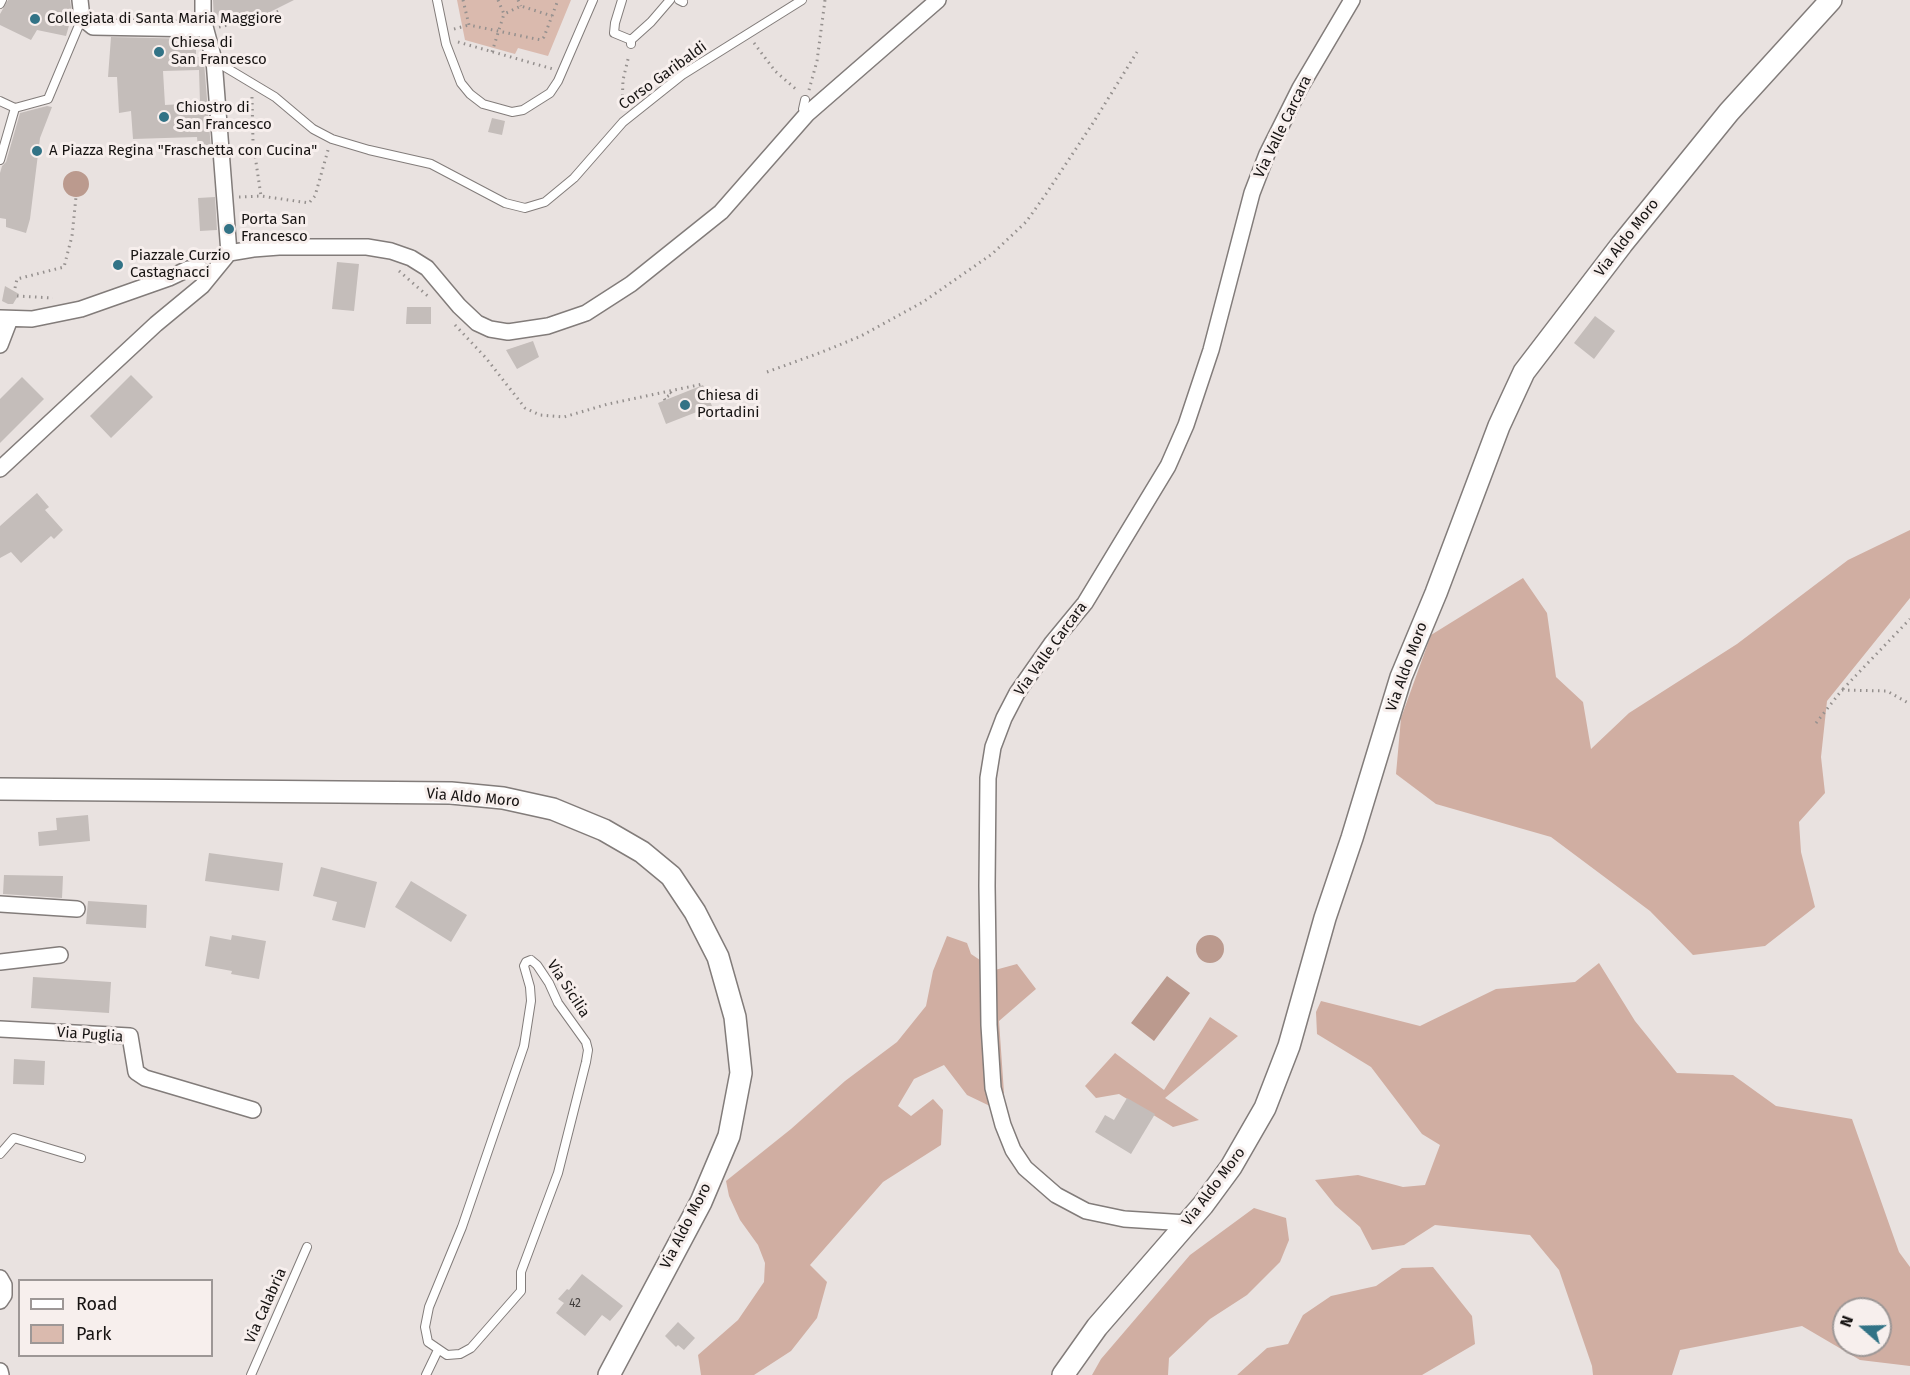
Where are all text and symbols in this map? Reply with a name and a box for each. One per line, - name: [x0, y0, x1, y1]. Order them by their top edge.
- place label: Collegiata di Santa Maria Maggiore: [47, 10, 282, 28]
- marker: Collegiata di Santa Maria Maggiore: [28, 12, 42, 26]
- place label: Chiesa di San Francesco: [171, 34, 267, 69]
- street label: Corso Garibaldi: [616, 38, 710, 114]
- marker: Chiesa di San Francesco: [152, 45, 166, 59]
- street label: Via Valle Carcara: [1250, 73, 1316, 181]
- place label: Chiostro di San Francesco: [176, 99, 272, 134]
- marker: Chiostro di San Francesco: [157, 110, 171, 124]
- place label: A Piazza Regina "Fraschetta con Cucina": [49, 142, 317, 160]
- marker: A Piazza Regina "Fraschetta con Cucina": [30, 144, 44, 158]
- street label: Via Aldo Moro: [1591, 195, 1663, 281]
- place label: Porta San Francesco: [241, 211, 308, 246]
- marker: Porta San Francesco: [222, 222, 236, 236]
- place label: Piazzale Curzio Castagnacci: [130, 247, 231, 282]
- marker: Piazzale Curzio Castagnacci: [111, 258, 125, 272]
- place label: Chiesa di Portadini: [697, 387, 760, 422]
- marker: Chiesa di Portadini: [678, 398, 692, 412]
- street label: Via Valle Carcara: [1011, 599, 1091, 699]
- street label: Via Aldo Moro: [1382, 620, 1432, 714]
- street label: Via Aldo Moro: [425, 785, 521, 811]
- street label: Via Sicilia: [543, 957, 593, 1021]
- street label: Via Puglia: [56, 1024, 124, 1046]
- street label: Via Aldo Moro: [1179, 1144, 1249, 1230]
- street label: Via Aldo Moro: [657, 1180, 715, 1272]
- street label: Via Calabria: [241, 1266, 291, 1346]
- legend: [18, 1279, 213, 1357]
- text: Road: [76, 1293, 118, 1315]
- house number: 42: [569, 1297, 581, 1311]
- north arrow: [1832, 1297, 1892, 1357]
- text: N: [1836, 1313, 1857, 1330]
- text: Park: [76, 1323, 111, 1345]

